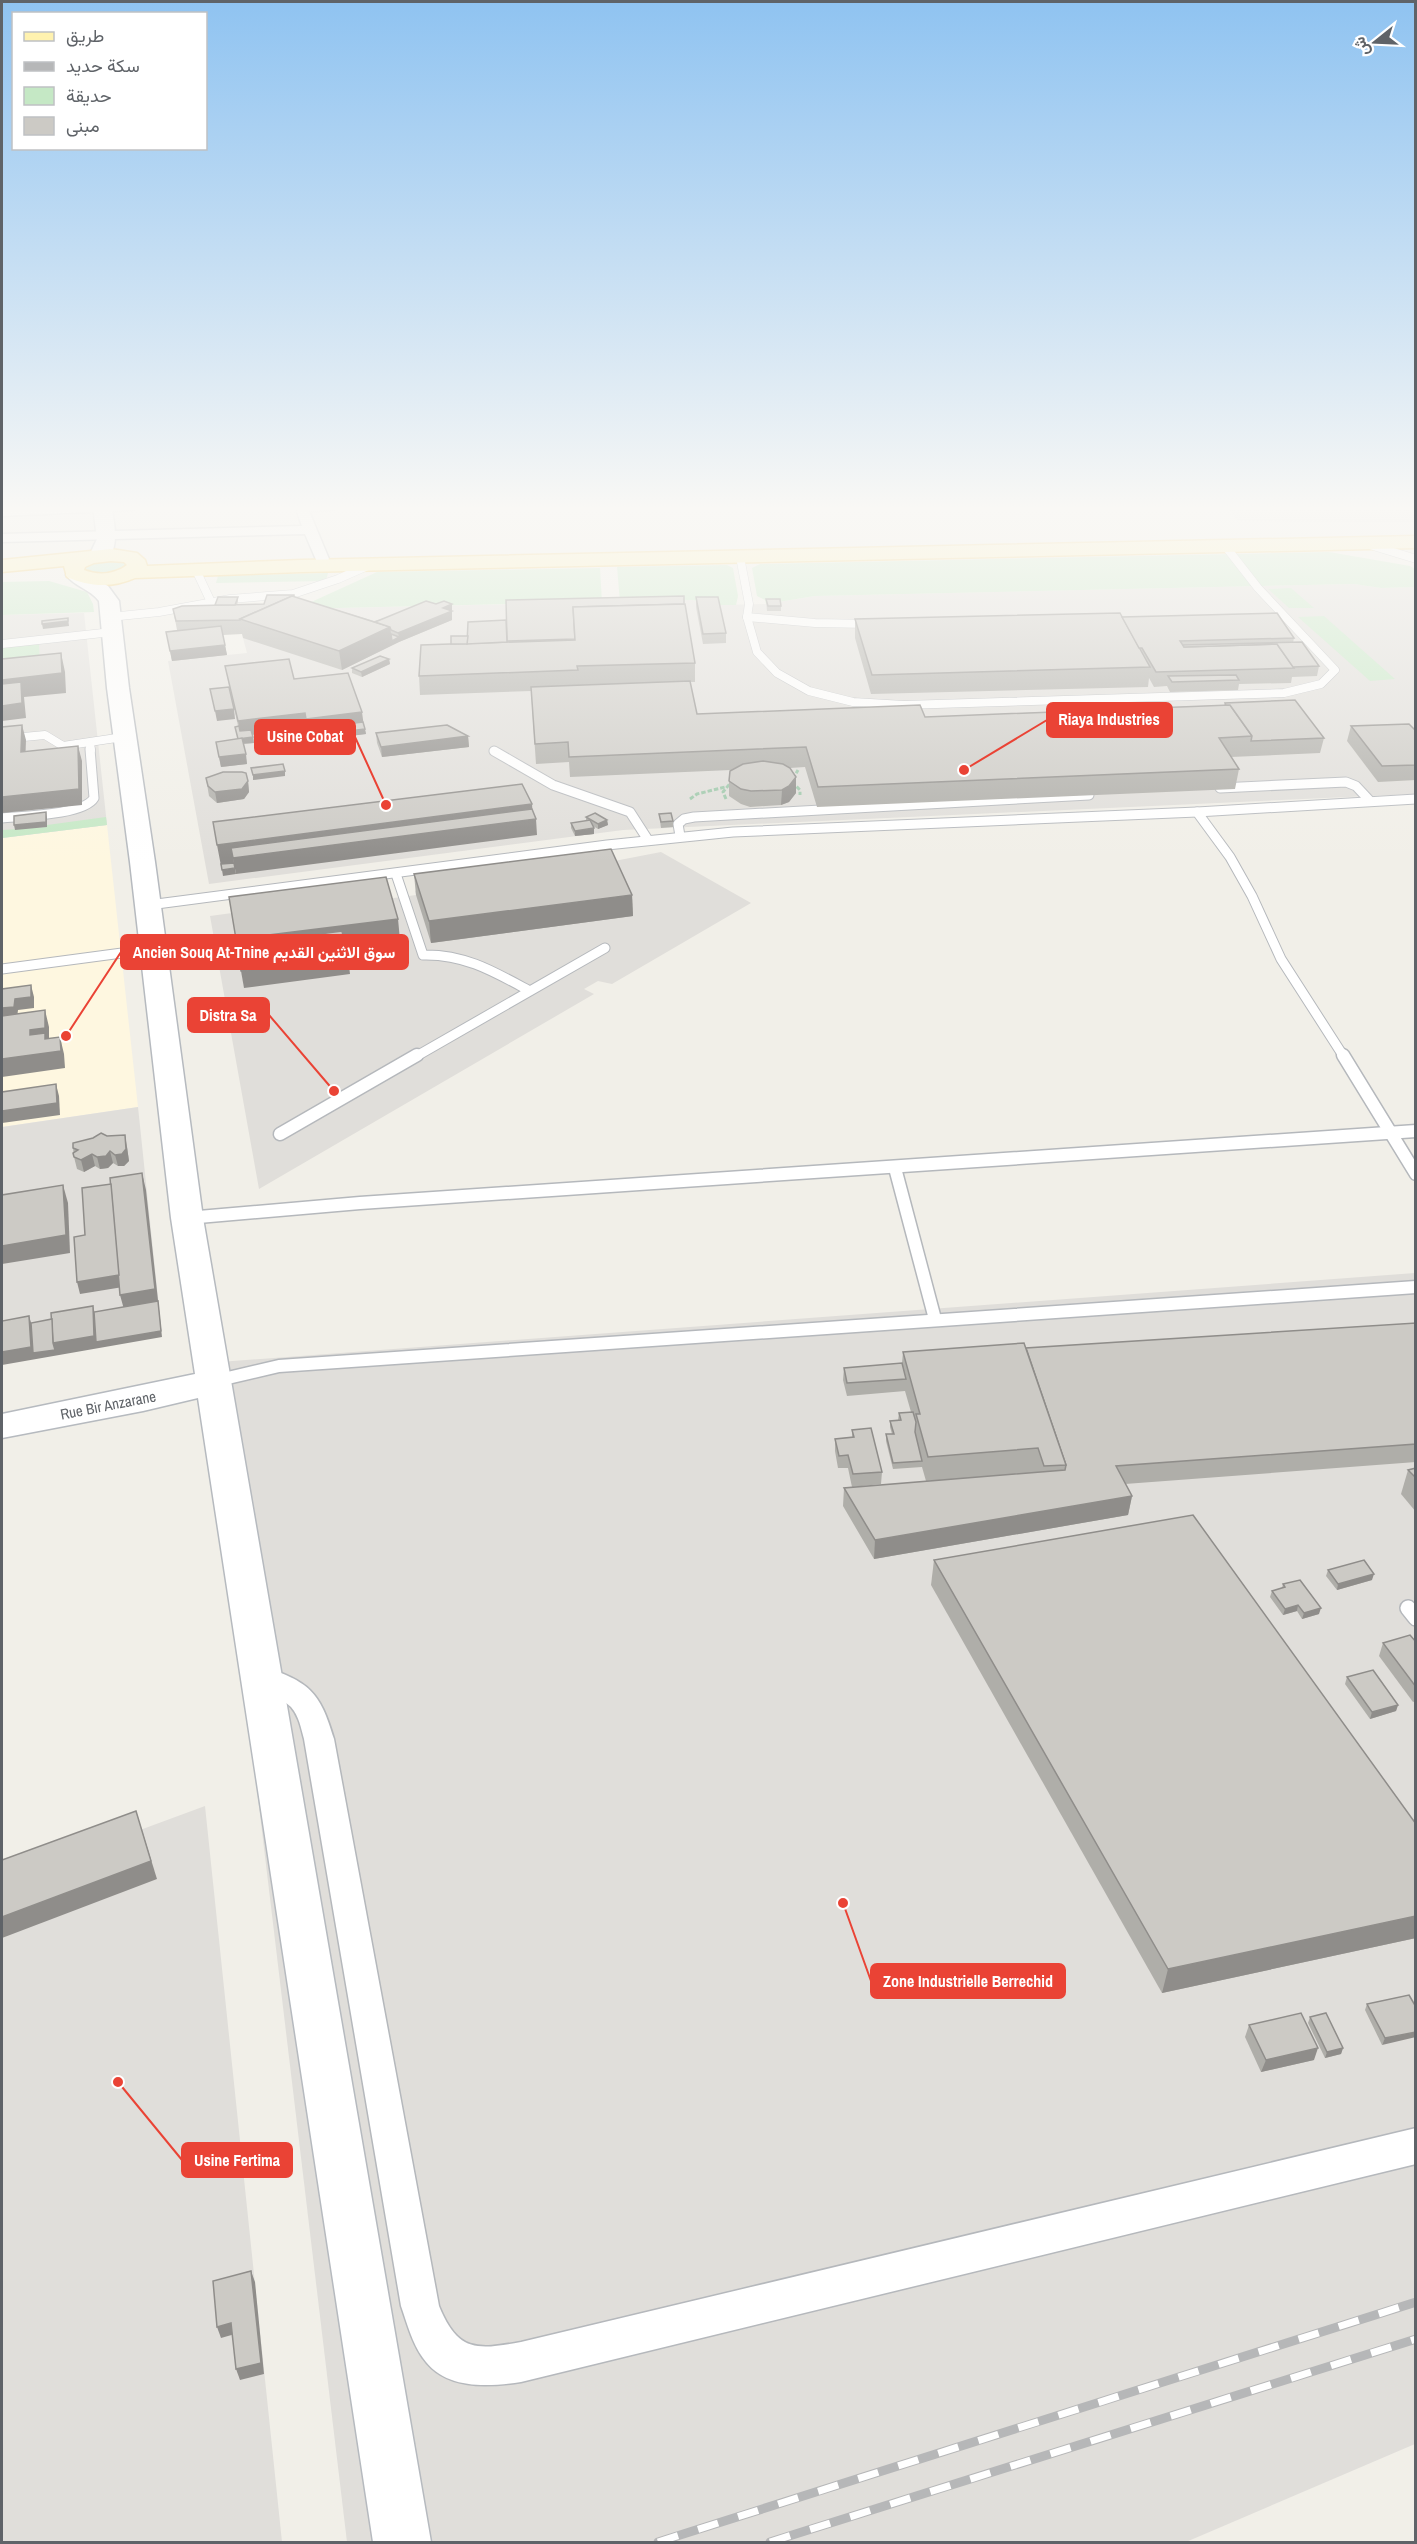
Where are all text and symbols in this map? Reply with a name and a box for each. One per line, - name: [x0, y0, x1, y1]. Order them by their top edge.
- legend: [12, 12, 207, 150]
- north arrow: [1345, 12, 1405, 72]
- text: طريق: [66, 23, 104, 48]
- text: ش: [1347, 34, 1374, 59]
- text: سكة حديد: [66, 53, 140, 78]
- text: حديقة: [66, 83, 112, 108]
- text: مبنى: [66, 113, 100, 138]
- callout: Riaya Industries: [1047, 703, 1172, 737]
- text: Riaya Industries: [1058, 708, 1160, 730]
- callout: Usine Cobat: [255, 720, 355, 754]
- text: Usine Cobat: [267, 725, 344, 747]
- callout: Ancien Souq At-Tnine سوق الاثنين القديم: [121, 935, 408, 969]
- text: Ancien Souq At-Tnine سوق الاثنين القديم: [133, 941, 395, 963]
- callout: Distra Sa: [188, 998, 269, 1032]
- text: Distra Sa: [200, 1004, 257, 1026]
- street label: Rue Bir Anzarane: [58, 1385, 158, 1425]
- callout: Zone Industrielle Berrechid: [871, 1964, 1065, 1998]
- text: Zone Industrielle Berrechid: [883, 1970, 1053, 1992]
- callout: Usine Fertima: [182, 2143, 292, 2177]
- text: Usine Fertima: [194, 2149, 281, 2171]

